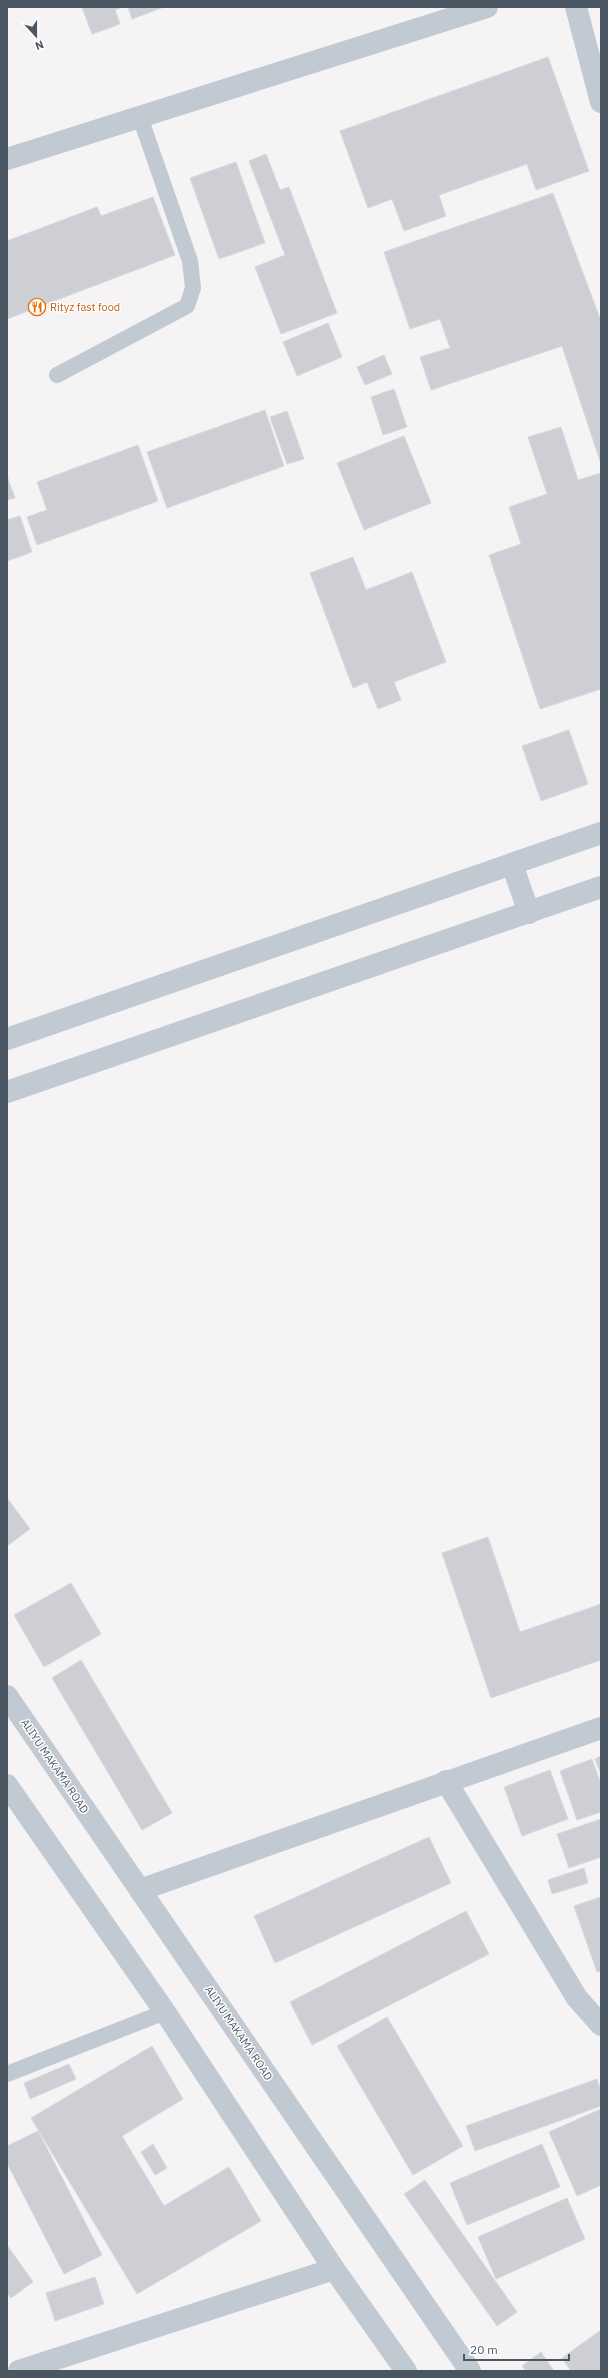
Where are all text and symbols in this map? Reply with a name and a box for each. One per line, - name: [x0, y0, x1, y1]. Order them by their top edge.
- north arrow: [16, 16, 56, 56]
- text: N: [33, 37, 46, 53]
- restaurant icon: Rityz fast food: [27, 297, 47, 317]
- place label: Rityz fast food: [50, 300, 120, 314]
- street label: ALIYU MAKAMA ROAD: [18, 1716, 92, 1816]
- street label: ALIYU MAKAMA ROAD: [202, 1983, 276, 2083]
- scale bar: [464, 2336, 569, 2362]
- text: 20 m: [470, 2342, 498, 2357]

